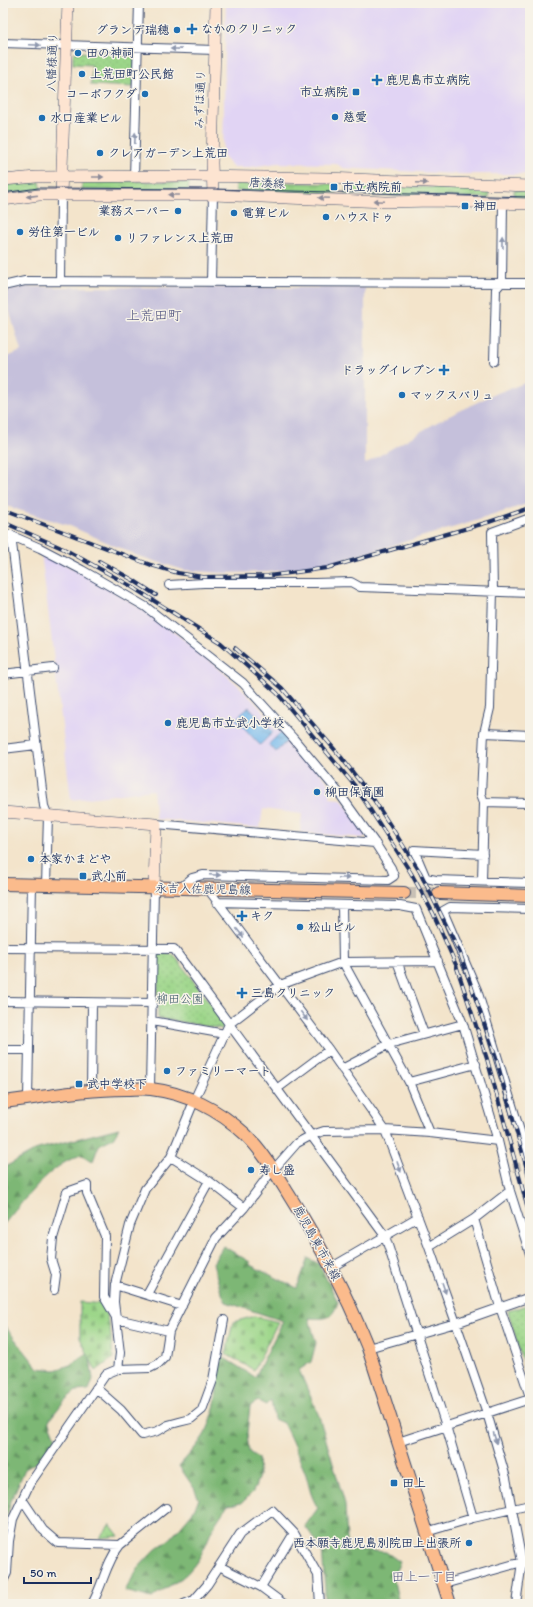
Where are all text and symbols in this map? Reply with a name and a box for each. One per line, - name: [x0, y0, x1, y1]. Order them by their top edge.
- place label: なかのクリニック: [201, 22, 297, 36]
- place label: グランデ瑞穂: [96, 23, 169, 37]
- marker: なかのクリニック: [186, 23, 198, 35]
- marker: グランデ瑞穂: [172, 25, 182, 35]
- street label: 八幡様通り: [44, 32, 60, 92]
- one-way arrow: [29, 42, 42, 48]
- place label: 田の神祠: [86, 46, 134, 60]
- one-way arrow: [170, 46, 182, 53]
- marker: 田の神祠: [73, 48, 83, 58]
- place label: 上荒田町公民館: [90, 67, 174, 81]
- marker: 上荒田町公民館: [77, 69, 87, 79]
- street label: みずほ通り: [192, 69, 208, 129]
- place label: 鹿児島市立病院: [386, 73, 470, 87]
- marker: 鹿児島市立病院: [371, 74, 383, 86]
- place label: 市立病院: [300, 85, 348, 99]
- place label: コーポフクダ: [65, 87, 137, 101]
- marker: 市立病院: [351, 87, 361, 97]
- marker: コーポフクダ: [140, 89, 150, 99]
- place label: 慈愛: [343, 110, 367, 124]
- place label: 水口産業ビル: [50, 111, 122, 125]
- marker: 慈愛: [330, 112, 340, 122]
- marker: 水口産業ビル: [37, 113, 47, 123]
- one-way arrow: [132, 132, 139, 144]
- place label: クレアガーデン上荒田: [108, 146, 228, 160]
- marker: クレアガーデン上荒田: [95, 148, 105, 158]
- one-way arrow: [92, 174, 105, 180]
- street label: 唐湊線: [249, 175, 285, 191]
- one-way arrow: [416, 179, 428, 186]
- place label: 市立病院前: [342, 180, 402, 194]
- marker: 市立病院前: [329, 182, 339, 192]
- one-way arrow: [167, 192, 180, 198]
- one-way arrow: [26, 193, 38, 199]
- one-way arrow: [318, 195, 330, 202]
- one-way arrow: [373, 198, 385, 205]
- place label: 神田: [473, 199, 497, 213]
- marker: 神田: [460, 201, 470, 211]
- place label: 業務スーパー: [98, 204, 170, 218]
- marker: 業務スーパー: [173, 206, 183, 216]
- place label: 電算ビル: [242, 206, 290, 220]
- marker: 電算ビル: [229, 208, 239, 218]
- place label: ハウスドゥ: [334, 210, 394, 224]
- marker: ハウスドゥ: [321, 212, 331, 222]
- place label: 労住第一ビル: [28, 225, 100, 239]
- marker: 労住第一ビル: [15, 227, 25, 237]
- place label: リファレンス上荒田: [126, 231, 234, 245]
- marker: リファレンス上荒田: [113, 233, 123, 243]
- one-way arrow: [499, 237, 506, 249]
- district label: 上荒田町: [126, 307, 182, 324]
- place label: ドラッグイレブン: [341, 363, 436, 377]
- marker: ドラッグイレブン: [439, 365, 449, 375]
- place label: マックスバリュ: [410, 388, 494, 402]
- marker: マックスバリュ: [397, 390, 407, 400]
- place label: 鹿児島市立武小学校: [176, 716, 284, 730]
- marker: 鹿児島市立武小学校: [163, 718, 173, 728]
- place label: 柳田保育園: [325, 785, 385, 799]
- marker: 柳田保育園: [312, 787, 322, 797]
- place label: 本家かまどや: [39, 852, 111, 866]
- marker: 本家かまどや: [26, 854, 36, 864]
- place label: 武小前: [91, 869, 127, 883]
- marker: 武小前: [78, 871, 88, 881]
- one-way arrow: [209, 872, 222, 878]
- one-way arrow: [338, 875, 350, 882]
- street label: 永吉入佐鹿児島線: [155, 881, 251, 897]
- place label: キク: [250, 909, 274, 923]
- marker: キク: [237, 911, 247, 921]
- place label: 松山ビル: [308, 920, 356, 934]
- marker: 松山ビル: [295, 922, 305, 932]
- one-way arrow: [236, 927, 244, 938]
- place label: 三島クリニック: [251, 986, 335, 1000]
- marker: 三島クリニック: [236, 987, 248, 999]
- park label: 柳田公園: [156, 992, 204, 1006]
- one-way arrow: [299, 1011, 308, 1022]
- place label: ファミリーマート: [175, 1064, 271, 1078]
- marker: ファミリーマート: [162, 1066, 172, 1076]
- place label: 武中学校下: [87, 1077, 147, 1091]
- marker: 武中学校下: [74, 1079, 84, 1089]
- one-way arrow: [396, 1161, 402, 1173]
- place label: 寿し盛: [259, 1163, 295, 1177]
- marker: 寿し盛: [246, 1165, 256, 1175]
- street label: 鹿児島東市来線: [291, 1203, 343, 1283]
- one-way arrow: [441, 1283, 447, 1295]
- one-way arrow: [492, 1432, 498, 1444]
- place label: 田上: [402, 1476, 426, 1490]
- marker: 田上: [389, 1478, 399, 1488]
- place label: 西本願寺鹿児島別院田上出張所: [293, 1536, 462, 1550]
- marker: 西本願寺鹿児島別院田上出張所: [464, 1538, 474, 1548]
- scale bar: [24, 1559, 91, 1585]
- text: 50 m: [30, 1566, 56, 1580]
- district label: 田上一丁目: [391, 1569, 457, 1584]

